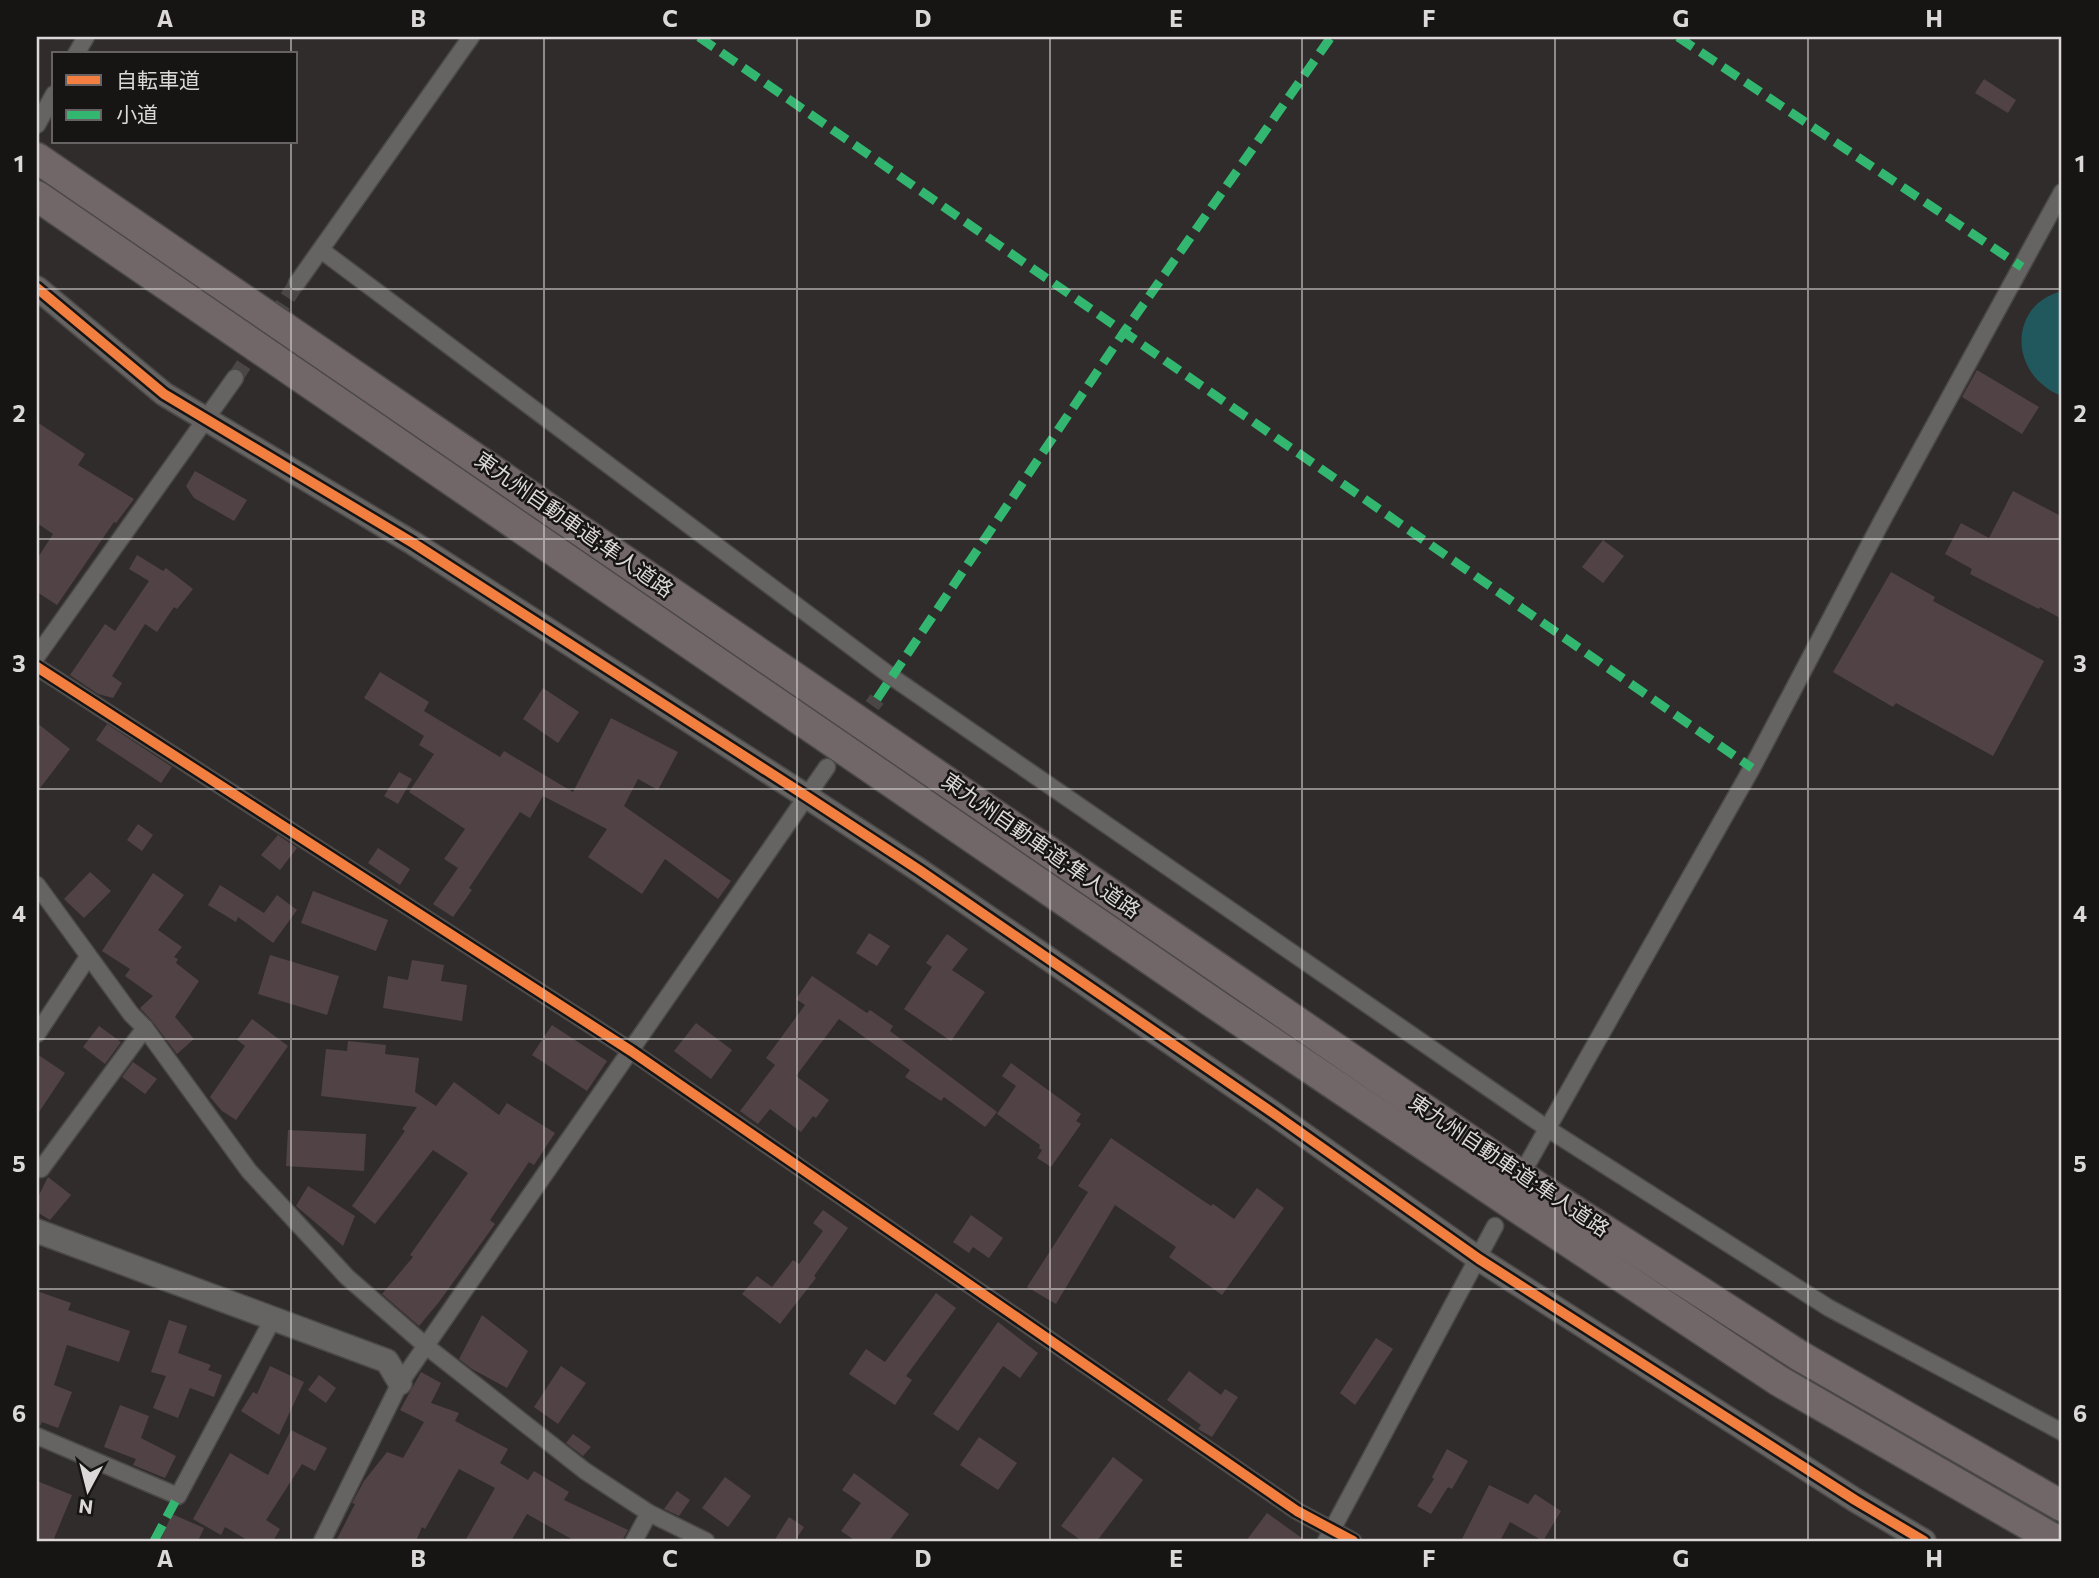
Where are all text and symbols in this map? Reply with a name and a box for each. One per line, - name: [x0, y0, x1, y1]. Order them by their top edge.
- text: A: [157, 4, 174, 32]
- text: B: [410, 4, 426, 32]
- text: C: [662, 4, 678, 32]
- text: D: [915, 4, 932, 32]
- text: E: [1169, 4, 1183, 32]
- text: F: [1422, 4, 1436, 32]
- text: G: [1673, 4, 1689, 32]
- text: H: [1925, 4, 1943, 32]
- legend: [52, 52, 298, 144]
- text: 自転車道: [116, 67, 200, 92]
- text: 小道: [116, 101, 158, 126]
- text: 1: [14, 149, 24, 177]
- text: 1: [2075, 149, 2085, 177]
- text: 2: [12, 399, 26, 427]
- text: 2: [2073, 399, 2087, 427]
- street label: 東九州自動車道;隼人道路: [471, 446, 679, 602]
- text: 3: [12, 649, 26, 677]
- text: 3: [2073, 649, 2087, 677]
- street label: 東九州自動車道;隼人道路: [938, 767, 1146, 923]
- text: 4: [12, 899, 26, 927]
- text: 4: [2073, 899, 2087, 927]
- street label: 東九州自動車道;隼人道路: [1405, 1088, 1615, 1241]
- text: 5: [12, 1149, 26, 1177]
- text: 5: [2073, 1149, 2087, 1177]
- text: 6: [12, 1399, 26, 1427]
- text: 6: [2073, 1399, 2087, 1427]
- north arrow: [52, 1456, 122, 1526]
- text: N: [77, 1495, 94, 1520]
- text: A: [157, 1544, 174, 1572]
- text: B: [410, 1544, 426, 1572]
- text: C: [662, 1544, 678, 1572]
- text: D: [915, 1544, 932, 1572]
- text: E: [1169, 1544, 1183, 1572]
- text: F: [1422, 1544, 1436, 1572]
- text: G: [1673, 1544, 1689, 1572]
- text: H: [1925, 1544, 1943, 1572]

